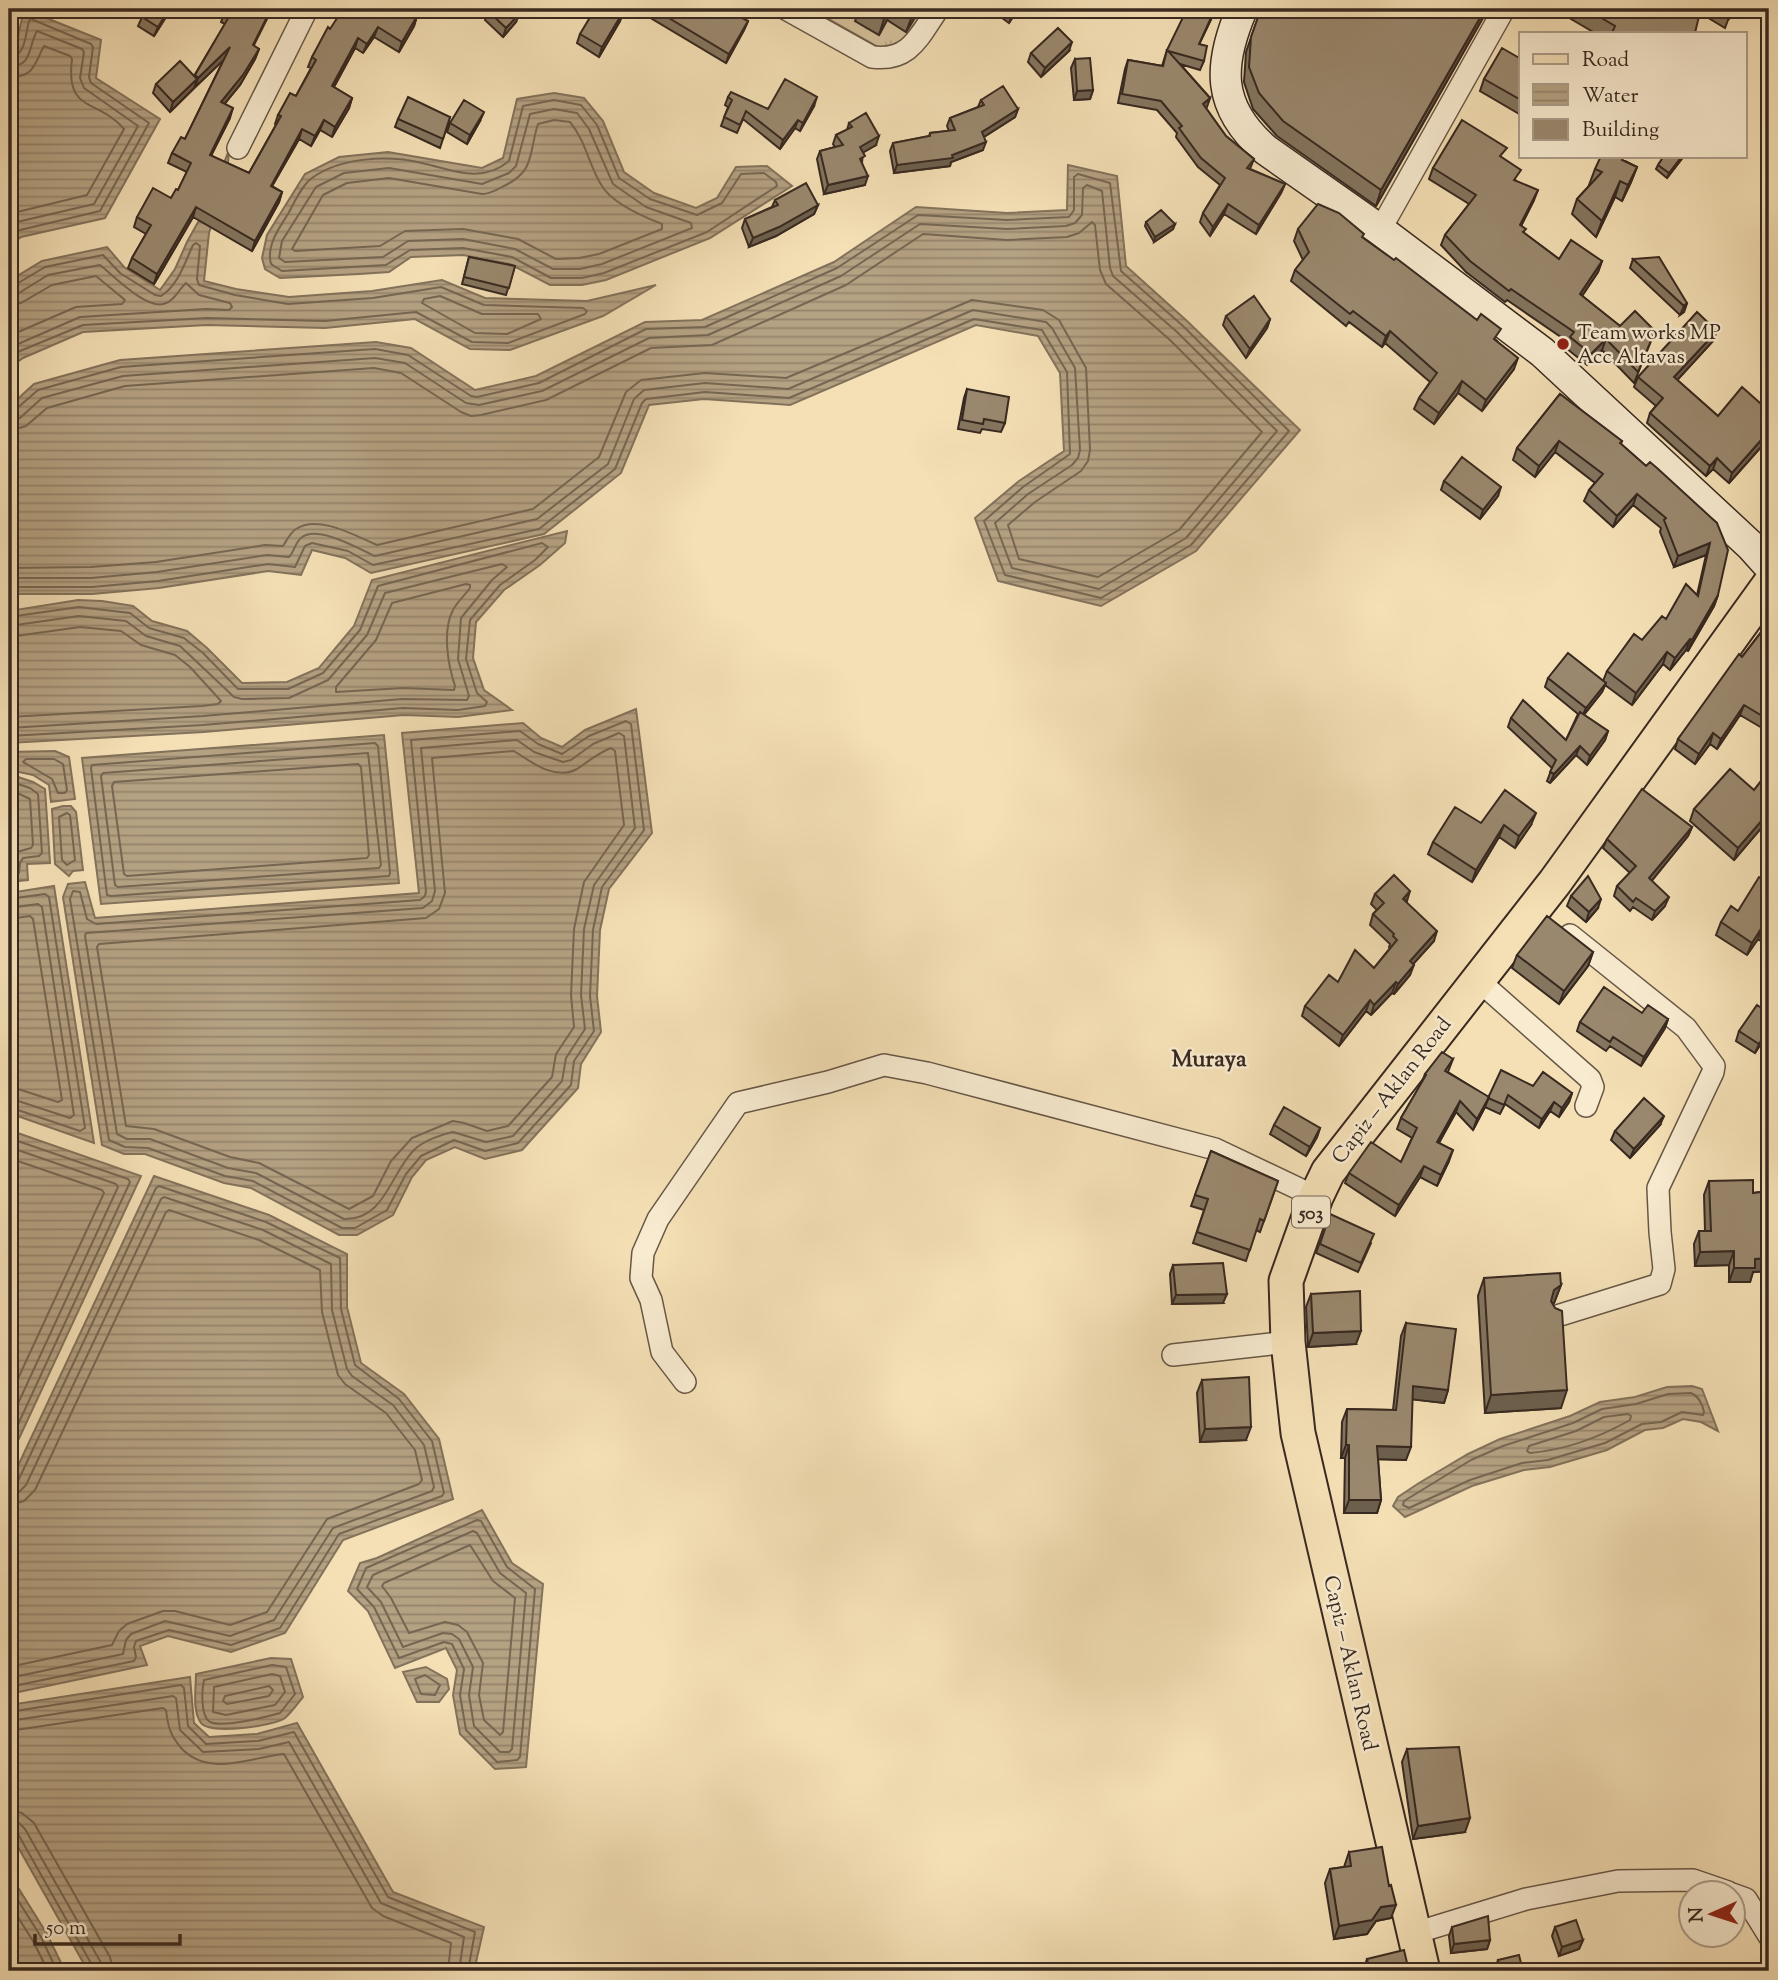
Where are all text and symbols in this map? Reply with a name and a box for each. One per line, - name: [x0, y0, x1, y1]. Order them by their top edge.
- legend: [1519, 32, 1746, 158]
- text: Road: [1582, 46, 1629, 76]
- text: Water: [1582, 82, 1639, 112]
- text: Building: [1582, 116, 1659, 146]
- place label: Team works MP Acc Altavas: [1577, 319, 1721, 373]
- marker: Team works MP Acc Altavas: [1555, 336, 1571, 352]
- street label: Capiz – Aklan Road: [1326, 1011, 1460, 1171]
- district label: Muraya: [1171, 1044, 1247, 1077]
- road number: 503: [1292, 1196, 1330, 1228]
- street label: Capiz – Aklan Road: [1314, 1573, 1384, 1754]
- north arrow: [1676, 1878, 1746, 1948]
- scale bar: [35, 1903, 180, 1947]
- text: N: [1684, 1906, 1711, 1923]
- text: 50 m: [45, 1914, 86, 1944]

